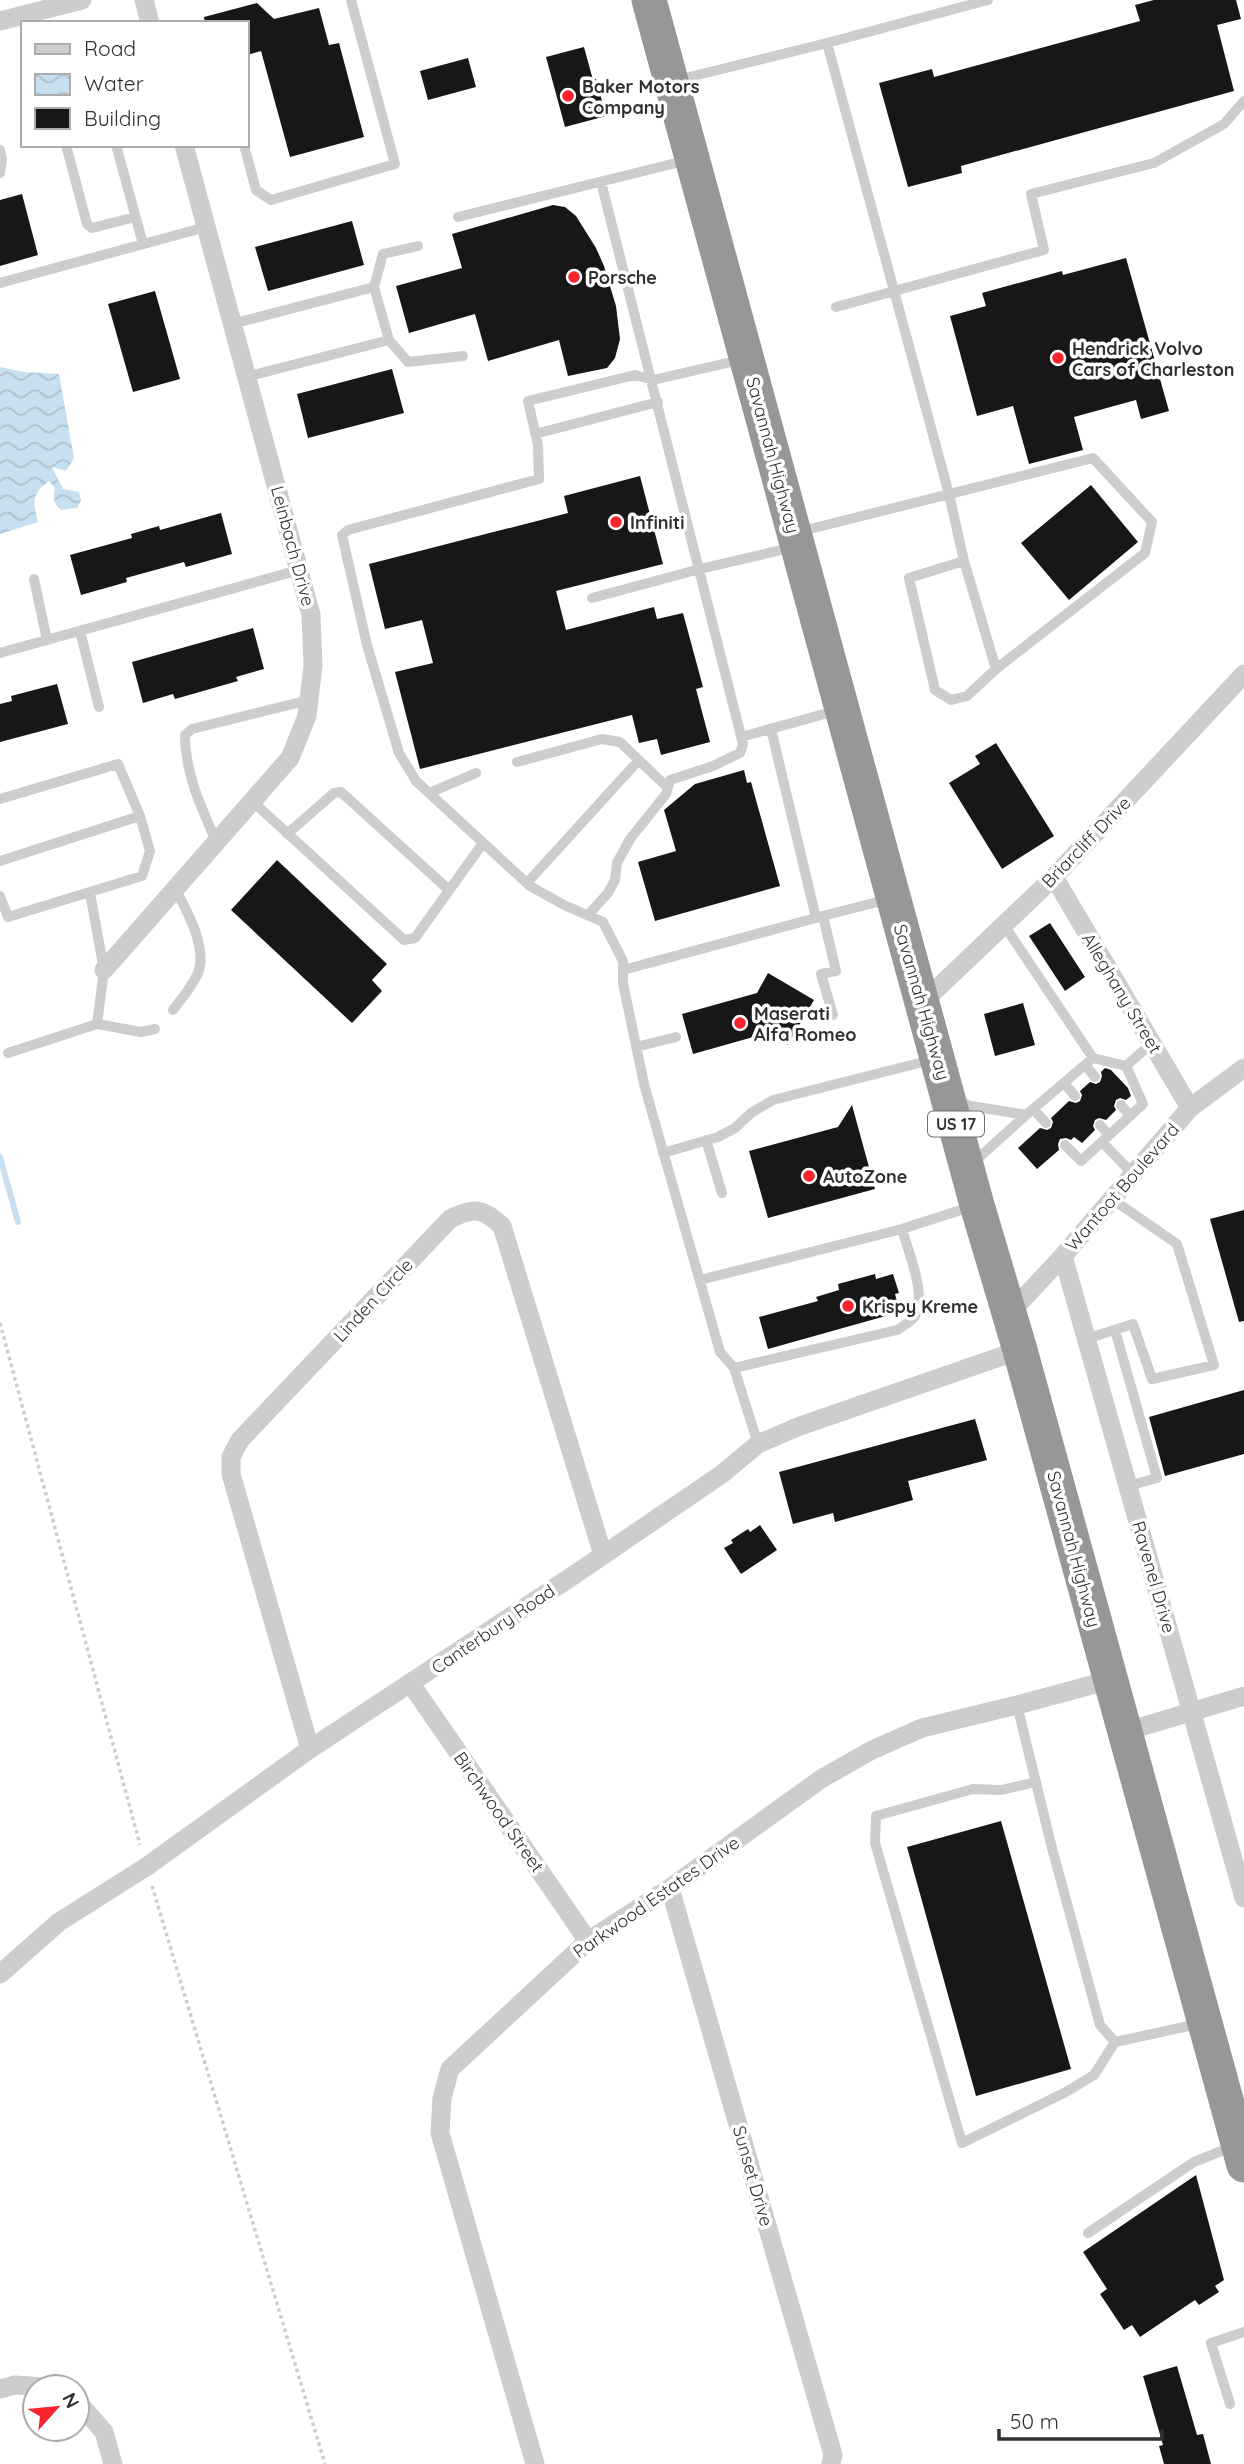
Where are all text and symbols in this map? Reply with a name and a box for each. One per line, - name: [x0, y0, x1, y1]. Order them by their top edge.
- legend: [21, 21, 248, 147]
- text: Road: [84, 35, 136, 61]
- text: Water: [84, 70, 144, 96]
- place label: Baker Motors Company: [582, 75, 700, 119]
- marker: Baker Motors Company: [560, 88, 576, 104]
- text: Building: [84, 105, 161, 131]
- place label: Porsche: [588, 266, 657, 289]
- marker: Porsche: [566, 269, 582, 285]
- place label: Hendrick Volvo Cars of Charleston: [1072, 337, 1234, 381]
- marker: Hendrick Volvo Cars of Charleston: [1050, 350, 1066, 366]
- street label: Savannah Highway: [741, 374, 805, 536]
- street label: Leinbach Drive: [266, 483, 320, 609]
- place label: Infiniti: [630, 511, 684, 534]
- marker: Infiniti: [608, 514, 624, 530]
- street label: Briarcliff Drive: [1037, 791, 1135, 893]
- street label: Savannah Highway: [889, 921, 955, 1083]
- street label: Alleghany Street: [1077, 928, 1167, 1058]
- place label: Maserati Alfa Romeo: [754, 1002, 857, 1046]
- marker: Maserati Alfa Romeo: [732, 1015, 748, 1031]
- road number: US 17: [928, 1112, 984, 1136]
- street label: Wantoot Boulevard: [1060, 1118, 1184, 1256]
- place label: AutoZone: [823, 1165, 907, 1188]
- marker: AutoZone: [801, 1168, 817, 1184]
- street label: Linden Circle: [329, 1253, 417, 1347]
- place label: Krispy Kreme: [862, 1295, 978, 1318]
- marker: Krispy Kreme: [840, 1298, 856, 1314]
- street label: Savannah Highway: [1042, 1468, 1106, 1630]
- street label: Ravenel Drive: [1127, 1518, 1181, 1636]
- street label: Canterbury Road: [427, 1579, 559, 1679]
- street label: Birchwood Street: [449, 1747, 549, 1877]
- street label: Parkwood Estates Drive: [568, 1831, 744, 1963]
- street label: Sunset Drive: [728, 2123, 778, 2229]
- north arrow: [21, 2373, 91, 2443]
- text: N: [57, 2389, 85, 2412]
- scale bar: [999, 2398, 1162, 2442]
- text: 50 m: [1010, 2408, 1059, 2434]

